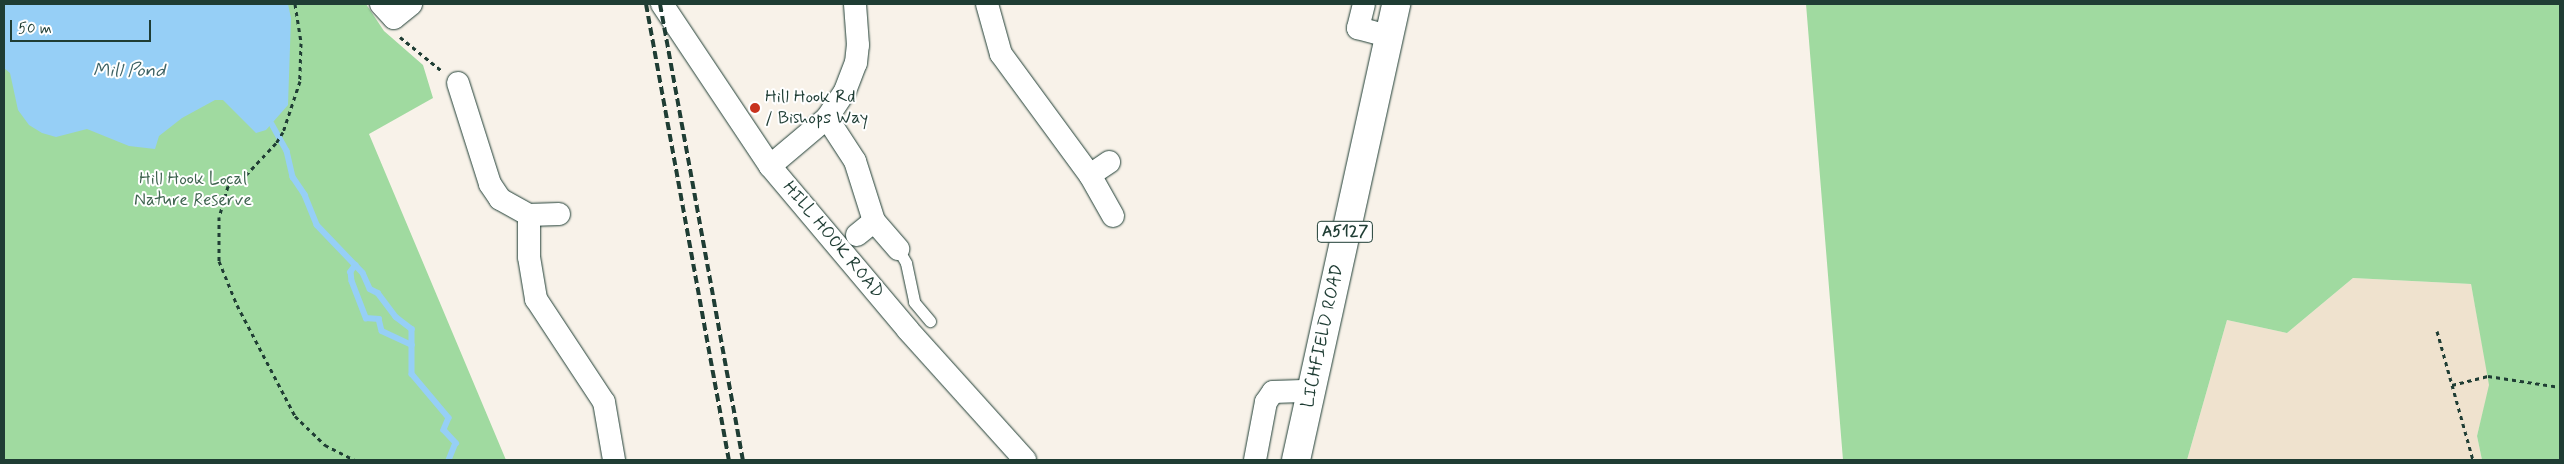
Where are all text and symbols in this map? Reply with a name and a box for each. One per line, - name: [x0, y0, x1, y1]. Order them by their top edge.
- scale bar: [12, 10, 154, 42]
- text: 50 m: [18, 19, 52, 39]
- water label: Mill Pond: [93, 60, 165, 82]
- place label: Hill Hook Rd / Bishops Way: [765, 87, 871, 130]
- marker: Hill Hook Rd / Bishops Way: [749, 102, 761, 114]
- park label: Hill Hook Local Nature Reserve: [133, 169, 253, 212]
- street label: HILL HOOK ROAD: [778, 178, 888, 302]
- road number: A5127: [1316, 218, 1374, 246]
- street label: LICHFIELD ROAD: [1297, 262, 1349, 410]

